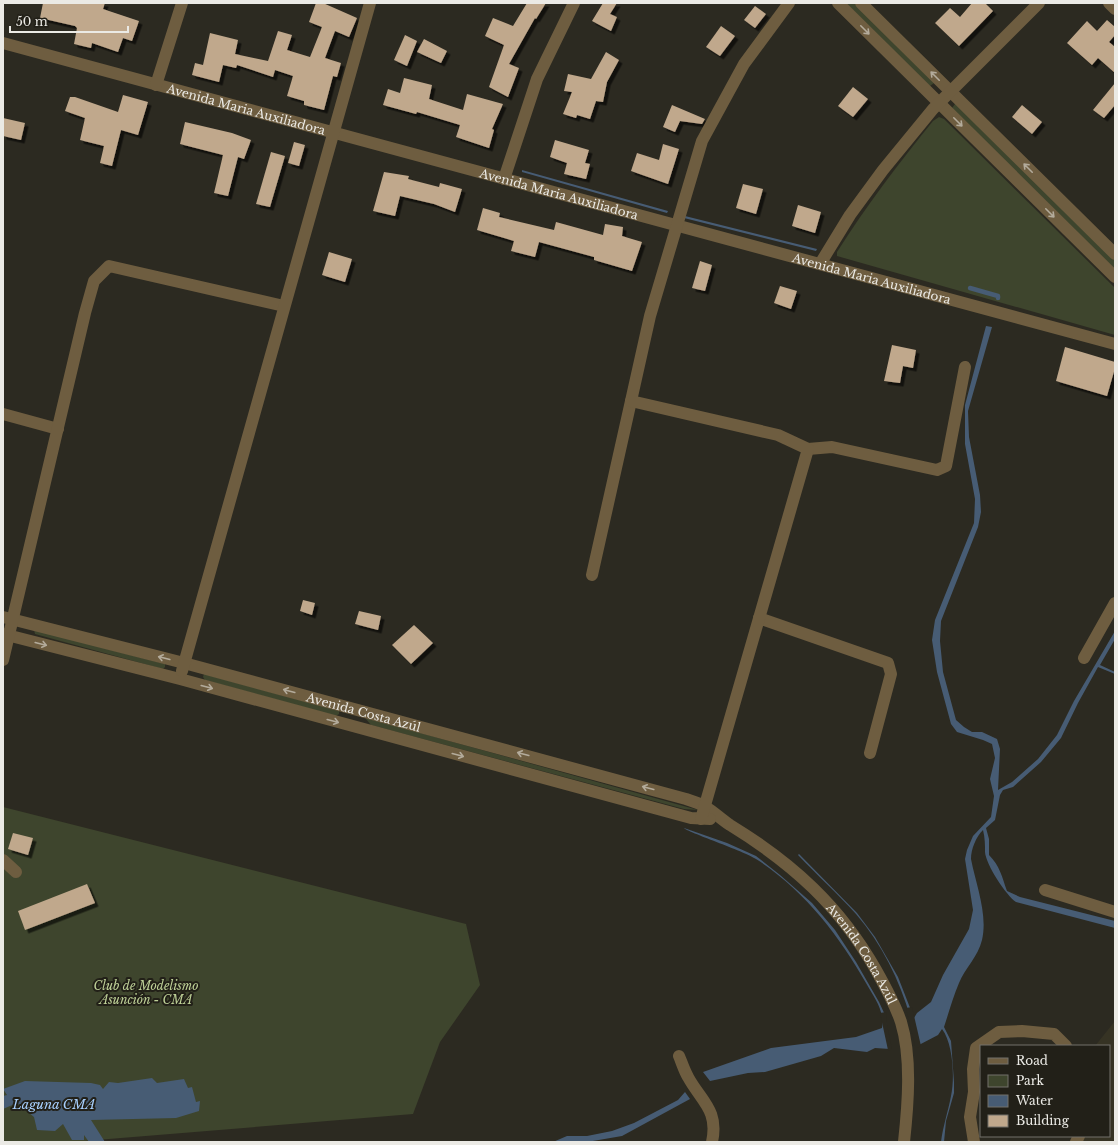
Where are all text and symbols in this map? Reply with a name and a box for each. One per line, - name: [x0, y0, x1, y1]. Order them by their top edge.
- scale bar: [10, 8, 128, 34]
- text: 50 m: [16, 14, 48, 29]
- one-way arrow: [860, 25, 870, 35]
- one-way arrow: [930, 71, 940, 81]
- street label: Avenida Maria Auxiliadora: [164, 80, 328, 138]
- one-way arrow: [953, 117, 963, 127]
- one-way arrow: [1023, 163, 1033, 173]
- street label: Avenida Maria Auxiliadora: [477, 165, 640, 222]
- one-way arrow: [1045, 208, 1055, 218]
- street label: Avenida Maria Auxiliadora: [790, 249, 953, 307]
- one-way arrow: [34, 641, 47, 648]
- one-way arrow: [158, 653, 171, 661]
- one-way arrow: [201, 684, 214, 691]
- one-way arrow: [283, 687, 296, 694]
- street label: Avenida Costa Azúl: [304, 689, 423, 734]
- one-way arrow: [326, 718, 339, 725]
- one-way arrow: [517, 750, 530, 758]
- one-way arrow: [452, 752, 465, 759]
- one-way arrow: [642, 784, 655, 792]
- street label: Avenida Costa Azúl: [823, 899, 900, 1006]
- park label: Club de Modelismo Asunción - CMA: [93, 978, 199, 1007]
- legend: [980, 1045, 1110, 1137]
- text: Road: [1016, 1053, 1048, 1068]
- text: Park: [1016, 1073, 1044, 1088]
- text: Water: [1015, 1093, 1053, 1108]
- water label: Laguna CMA: [12, 1096, 95, 1113]
- text: Building: [1016, 1113, 1070, 1128]

